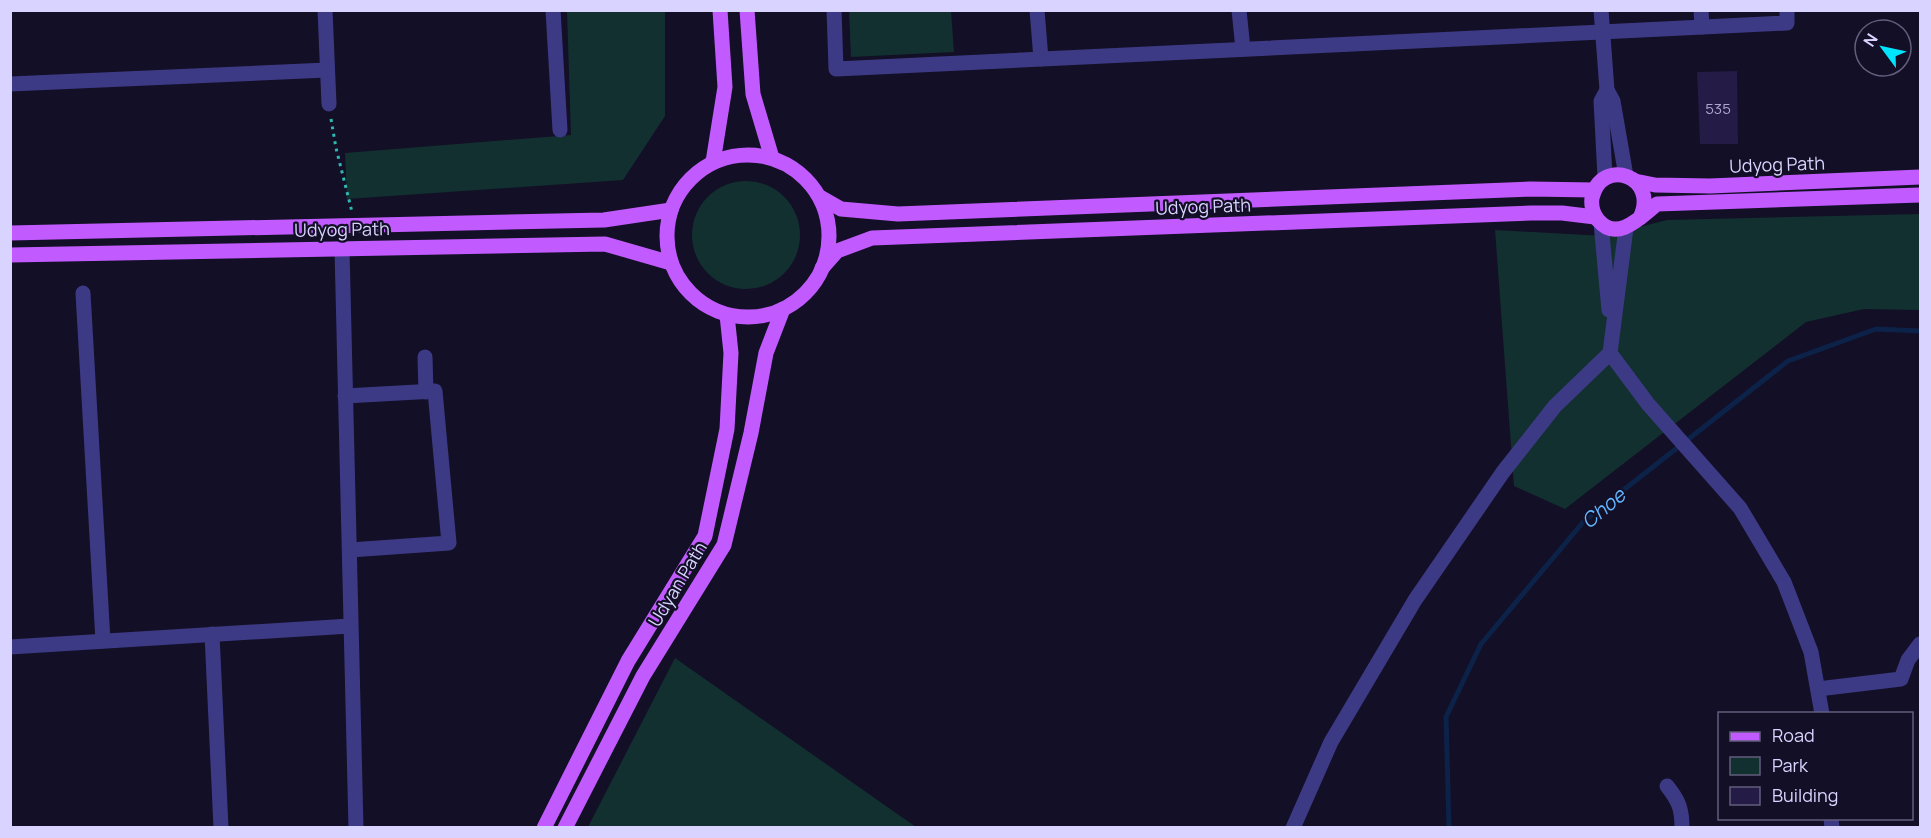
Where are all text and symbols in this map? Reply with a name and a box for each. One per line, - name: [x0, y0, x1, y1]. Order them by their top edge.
- north arrow: [1853, 18, 1913, 78]
- text: N: [1858, 29, 1883, 51]
- house number: 535: [1705, 98, 1731, 119]
- street label: Udyog Path: [1729, 150, 1825, 178]
- street label: Udyog Path: [1155, 192, 1251, 220]
- street label: Udyog Path: [294, 216, 390, 242]
- water label: Choe: [1575, 481, 1632, 534]
- street label: Udyan Path: [642, 537, 712, 631]
- legend: [1718, 712, 1913, 820]
- text: Road: [1772, 723, 1815, 747]
- text: Park: [1772, 753, 1809, 777]
- text: Building: [1772, 783, 1838, 807]

